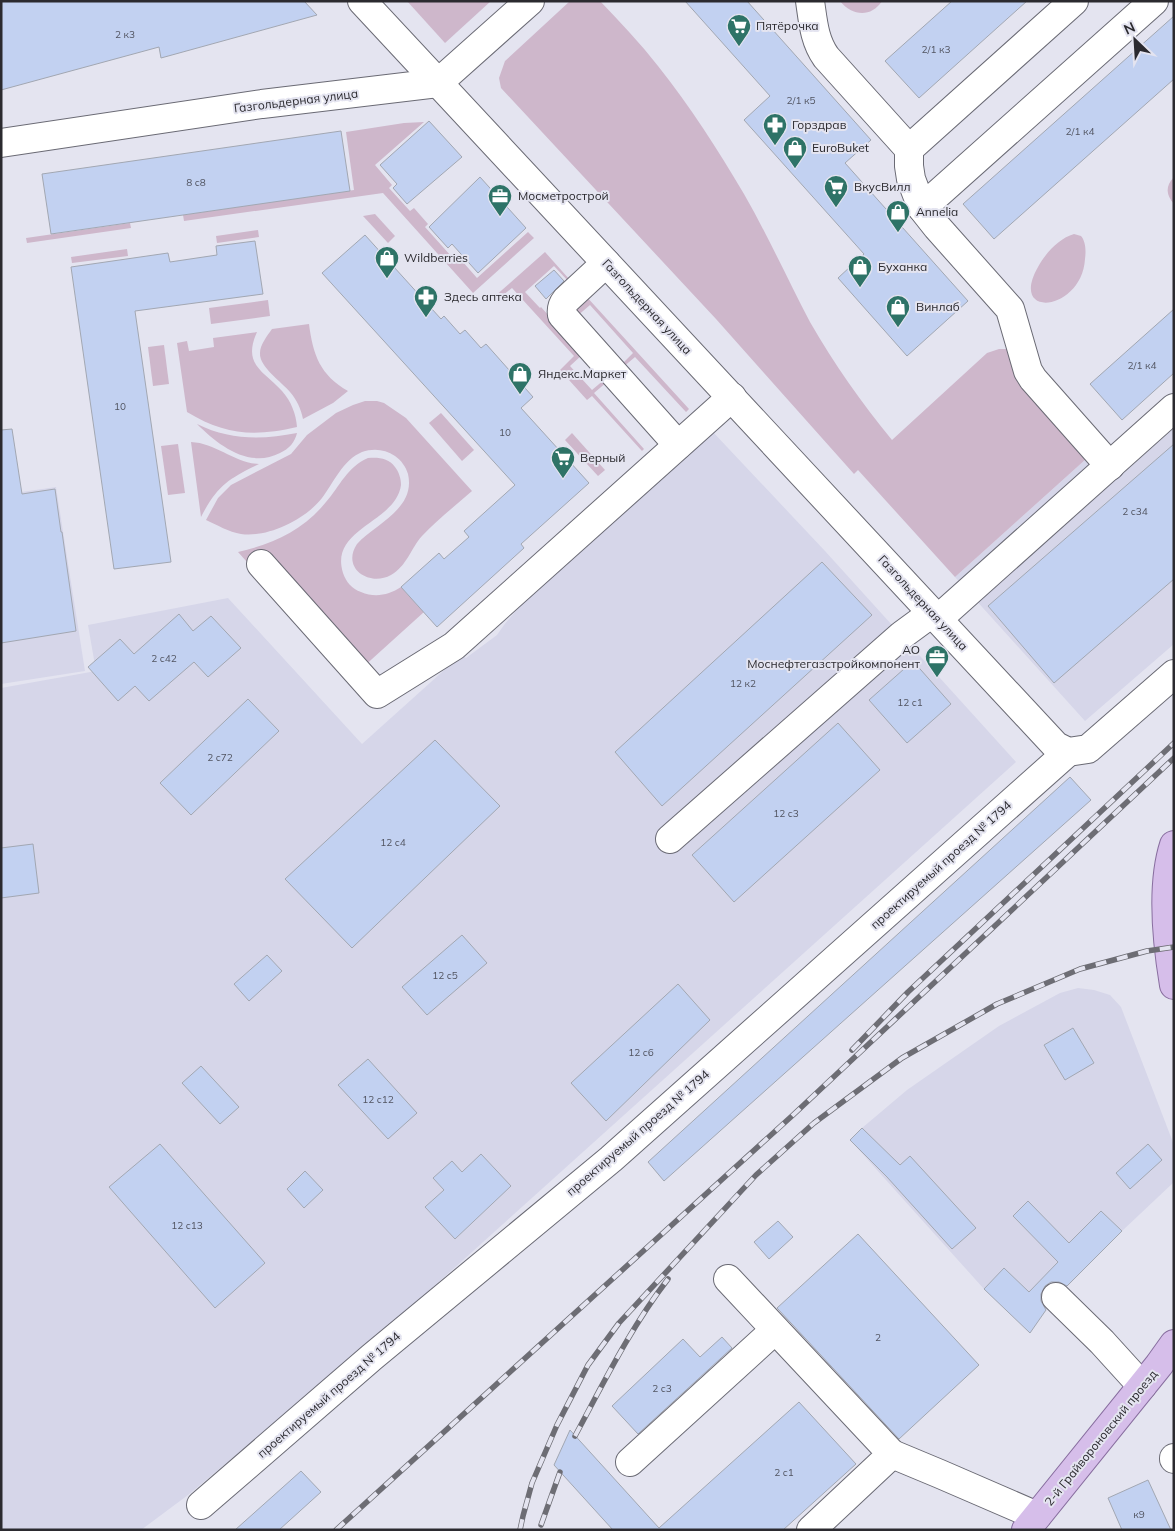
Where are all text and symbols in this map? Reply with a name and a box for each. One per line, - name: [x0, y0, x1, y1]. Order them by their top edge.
- supermarket icon: Пятёрочка: [726, 13, 752, 47]
- north arrow: [1110, 15, 1160, 65]
- place label: Пятёрочка: [756, 18, 819, 33]
- text: N: [1121, 18, 1138, 39]
- house number: 2 к3: [115, 28, 135, 41]
- house number: 2/1 к3: [922, 43, 950, 56]
- street label: Газгольдерная улица: [233, 85, 359, 116]
- house number: 2/1 к5: [787, 94, 815, 107]
- pharmacy icon: Горздрав: [762, 112, 788, 146]
- place label: Горздрав: [792, 117, 847, 132]
- house number: 2/1 к4: [1066, 125, 1094, 138]
- shop icon: EuroBuket: [782, 135, 808, 169]
- place label: EuroBuket: [812, 140, 869, 155]
- supermarket icon: ВкусВилл: [823, 174, 849, 208]
- house number: 8 с8: [186, 176, 206, 189]
- place label: ВкусВилл: [854, 179, 910, 194]
- office icon: Мосметрострой: [487, 183, 513, 217]
- place label: Мосметрострой: [518, 188, 609, 203]
- shop icon: Annelia: [885, 199, 911, 233]
- place label: Annelia: [916, 204, 958, 219]
- shop icon: Wildberries: [374, 245, 400, 279]
- place label: Wildberries: [404, 250, 468, 265]
- shop icon: Буханка: [847, 254, 873, 288]
- street label: Газгольдерная улица: [599, 256, 695, 357]
- place label: Буханка: [878, 259, 927, 274]
- pharmacy icon: Здесь аптека: [413, 284, 439, 318]
- place label: Здесь аптека: [444, 289, 522, 304]
- shop icon: Винлаб: [885, 294, 911, 328]
- place label: Винлаб: [916, 299, 960, 314]
- house number: 2/1 к4: [1128, 359, 1156, 372]
- shop icon: Яндекс.Маркет: [507, 361, 533, 395]
- place label: Яндекс.Маркет: [538, 366, 627, 381]
- house number: 10: [114, 400, 126, 413]
- house number: 10: [499, 426, 511, 439]
- supermarket icon: Верный: [550, 445, 576, 479]
- place label: Верный: [580, 450, 625, 465]
- house number: 2 с34: [1122, 505, 1148, 518]
- street label: Газгольдерная улица: [875, 552, 971, 653]
- place label: АО Моснефтегазстройкомпонент: [747, 642, 921, 671]
- office icon: АО Моснефтегазстройкомпонент: [924, 644, 950, 678]
- house number: 2 с42: [151, 652, 177, 665]
- house number: 12 к2: [730, 677, 756, 690]
- house number: 12 с1: [897, 696, 923, 709]
- house number: 2 с72: [207, 751, 233, 764]
- street label: проектируемый проезд № 1794: [867, 797, 1014, 932]
- house number: 12 с3: [773, 807, 799, 820]
- house number: 12 с4: [380, 836, 406, 849]
- house number: 12 с5: [432, 969, 458, 982]
- house number: 12 с6: [628, 1046, 654, 1059]
- street label: проектируемый проезд № 1794: [563, 1066, 712, 1199]
- house number: 12 с12: [362, 1093, 394, 1106]
- house number: 12 с13: [171, 1219, 203, 1232]
- street label: проектируемый проезд № 1794: [254, 1328, 403, 1461]
- house number: 2: [875, 1331, 881, 1344]
- street label: 2-й Грайвороновский проезд: [1041, 1367, 1160, 1509]
- house number: 2 с3: [652, 1382, 672, 1395]
- house number: 2 с1: [774, 1466, 794, 1479]
- house number: к9: [1133, 1508, 1145, 1521]

